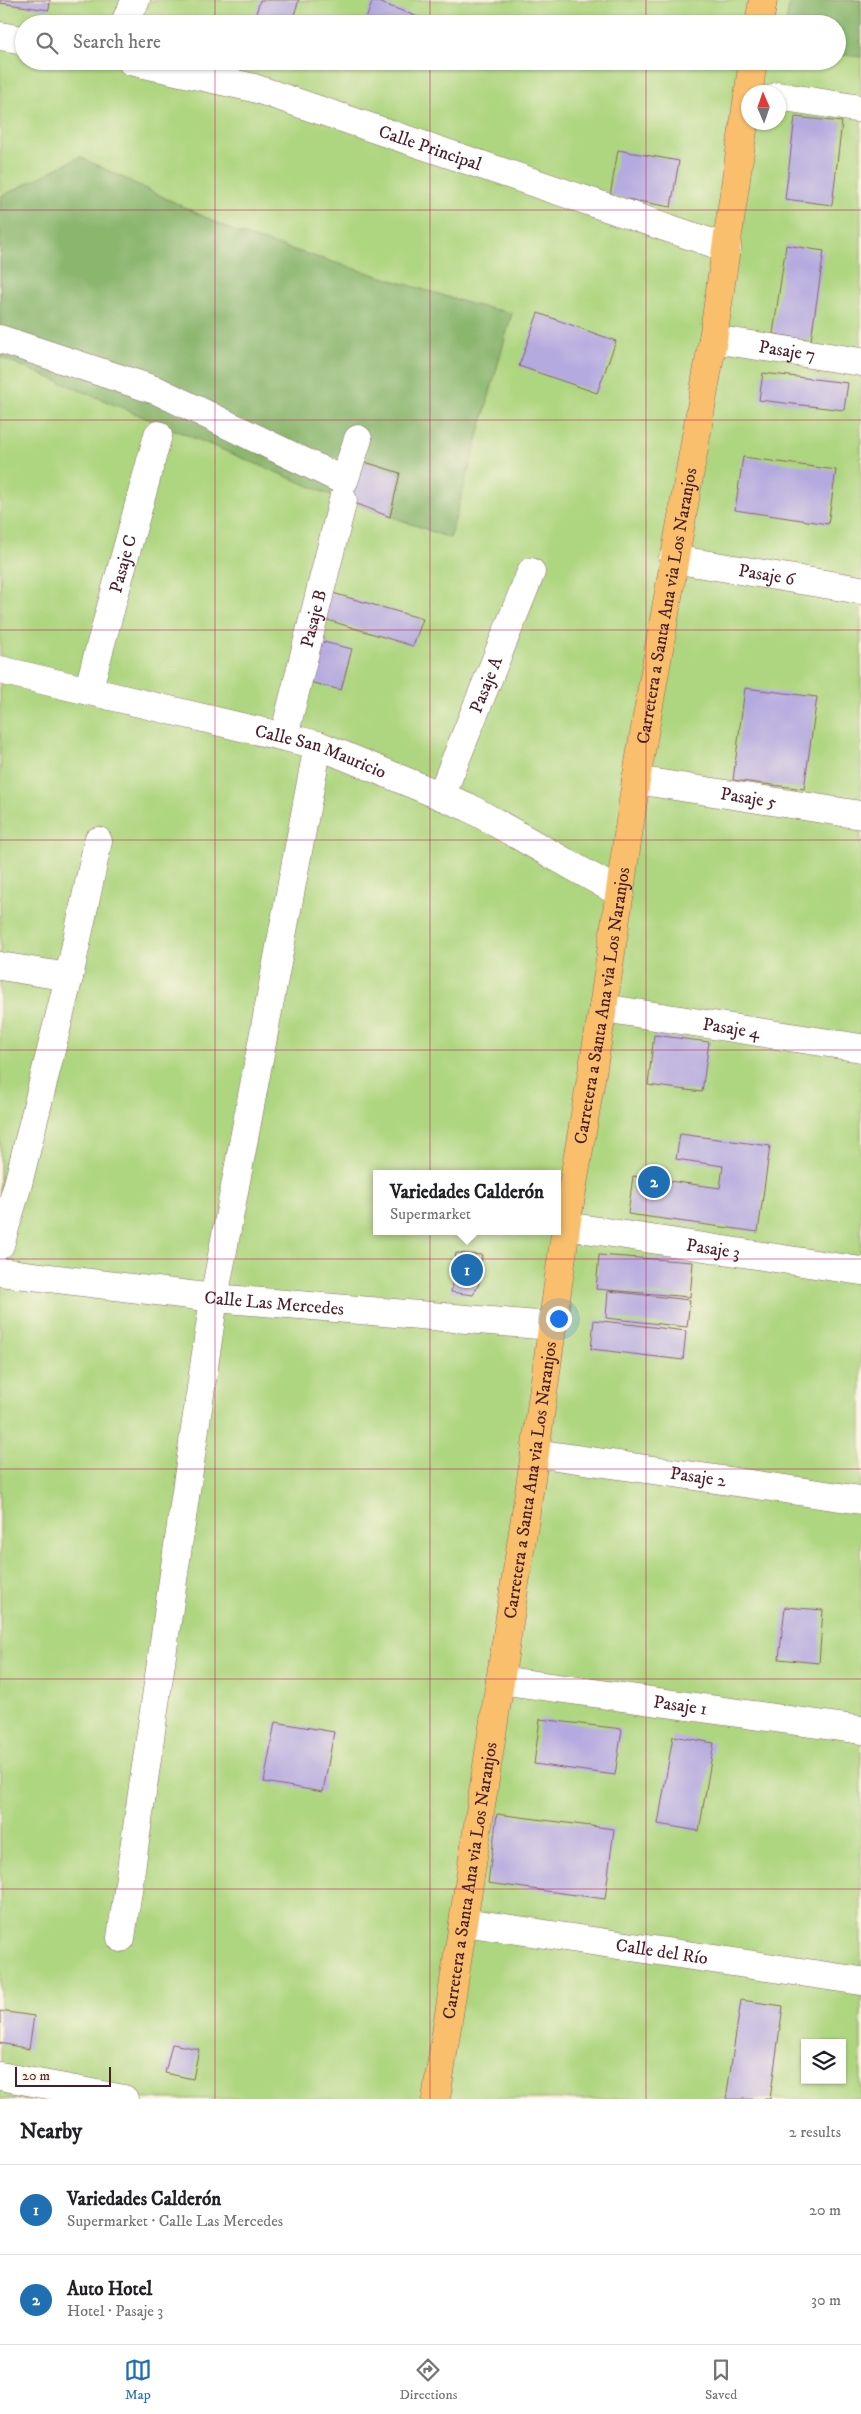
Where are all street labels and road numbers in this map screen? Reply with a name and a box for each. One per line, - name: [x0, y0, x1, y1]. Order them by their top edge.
- street label: Calle Principal: [376, 121, 485, 176]
- street label: Pasaje 7: [757, 336, 817, 367]
- street label: Carretera a Santa Ana via Los Naranjos: [632, 466, 702, 746]
- street label: Pasaje C: [105, 532, 142, 595]
- street label: Pasaje 6: [737, 560, 797, 591]
- street label: Pasaje B: [297, 588, 332, 650]
- street label: Pasaje A: [465, 653, 508, 716]
- street label: Calle San Mauricio: [253, 720, 389, 784]
- street label: Pasaje 5: [719, 783, 778, 814]
- street label: Carretera a Santa Ana via Los Naranjos: [570, 866, 635, 1146]
- street label: Pasaje 4: [701, 1014, 762, 1044]
- street label: Pasaje 3: [685, 1234, 742, 1264]
- street label: Calle Las Mercedes: [203, 1287, 345, 1321]
- street label: Carretera a Santa Ana via Los Naranjos: [500, 1340, 562, 1621]
- street label: Pasaje 2: [669, 1463, 728, 1492]
- street label: Pasaje 1: [652, 1691, 708, 1721]
- street label: Carretera a Santa Ana via Los Naranjos: [438, 1741, 503, 2021]
- street label: Calle del Río: [614, 1935, 709, 1970]

